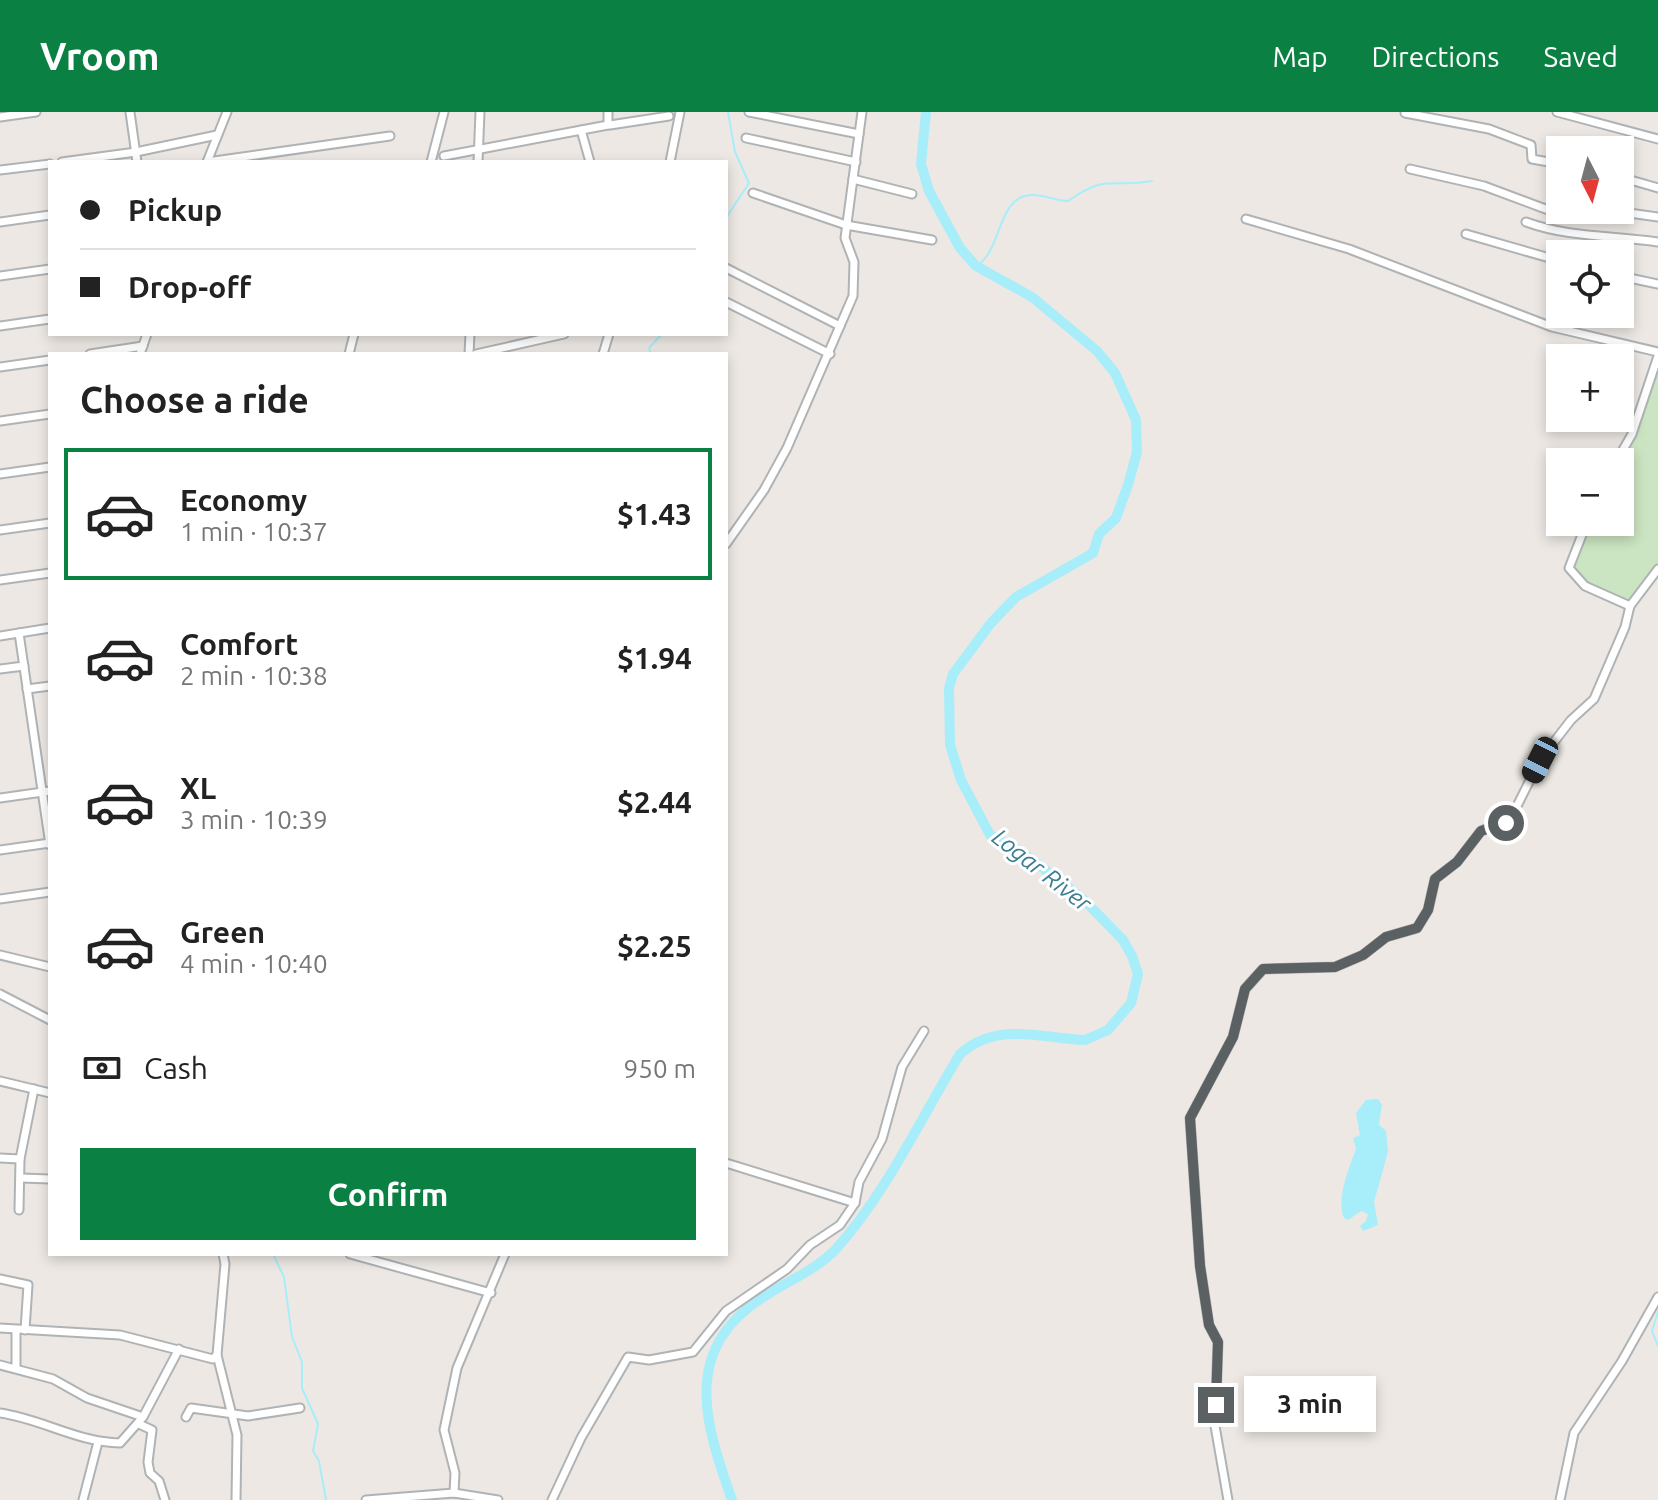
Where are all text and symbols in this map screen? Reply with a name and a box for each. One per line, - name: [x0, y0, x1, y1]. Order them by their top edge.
- text: Vroom: [40, 35, 160, 77]
- text: Map: [1272, 41, 1328, 72]
- text: Directions: [1372, 41, 1499, 72]
- text: Saved: [1543, 41, 1618, 72]
- north arrow: [1546, 136, 1634, 224]
- map controls: [1546, 136, 1634, 536]
- text: Pickup: [128, 193, 222, 227]
- button: locate: [1546, 240, 1634, 328]
- text: Drop-off: [128, 270, 251, 304]
- button: +: [1546, 344, 1634, 432]
- text: Choose a ride: [80, 379, 309, 420]
- button: −: [1546, 448, 1634, 536]
- icon: car: [84, 478, 156, 550]
- text: Economy: [180, 483, 307, 517]
- text: $1.43: [617, 497, 692, 531]
- text: 1 min · 10:37: [180, 517, 328, 546]
- icon: car: [84, 622, 156, 694]
- text: Comfort: [180, 627, 298, 661]
- text: $1.94: [617, 641, 692, 675]
- text: 2 min · 10:38: [180, 661, 328, 690]
- car: [1518, 733, 1562, 787]
- icon: car: [84, 766, 156, 838]
- text: XL: [180, 771, 216, 805]
- text: $2.44: [617, 785, 692, 819]
- text: 3 min · 10:39: [180, 805, 328, 834]
- route start: [1488, 805, 1524, 841]
- water label: Logar River: [987, 823, 1097, 917]
- icon: car: [84, 910, 156, 982]
- text: Green: [180, 915, 265, 949]
- text: $2.25: [617, 929, 692, 963]
- text: 4 min · 10:40: [180, 949, 328, 978]
- icon: cash: [80, 1046, 124, 1090]
- text: Cash: [144, 1051, 208, 1085]
- text: 950 m: [624, 1054, 696, 1083]
- button: Confirm: [80, 1148, 696, 1240]
- callout: 3 min: [1244, 1377, 1376, 1433]
- route end: [1198, 1387, 1234, 1423]
- text: 3 min: [1277, 1389, 1343, 1418]

